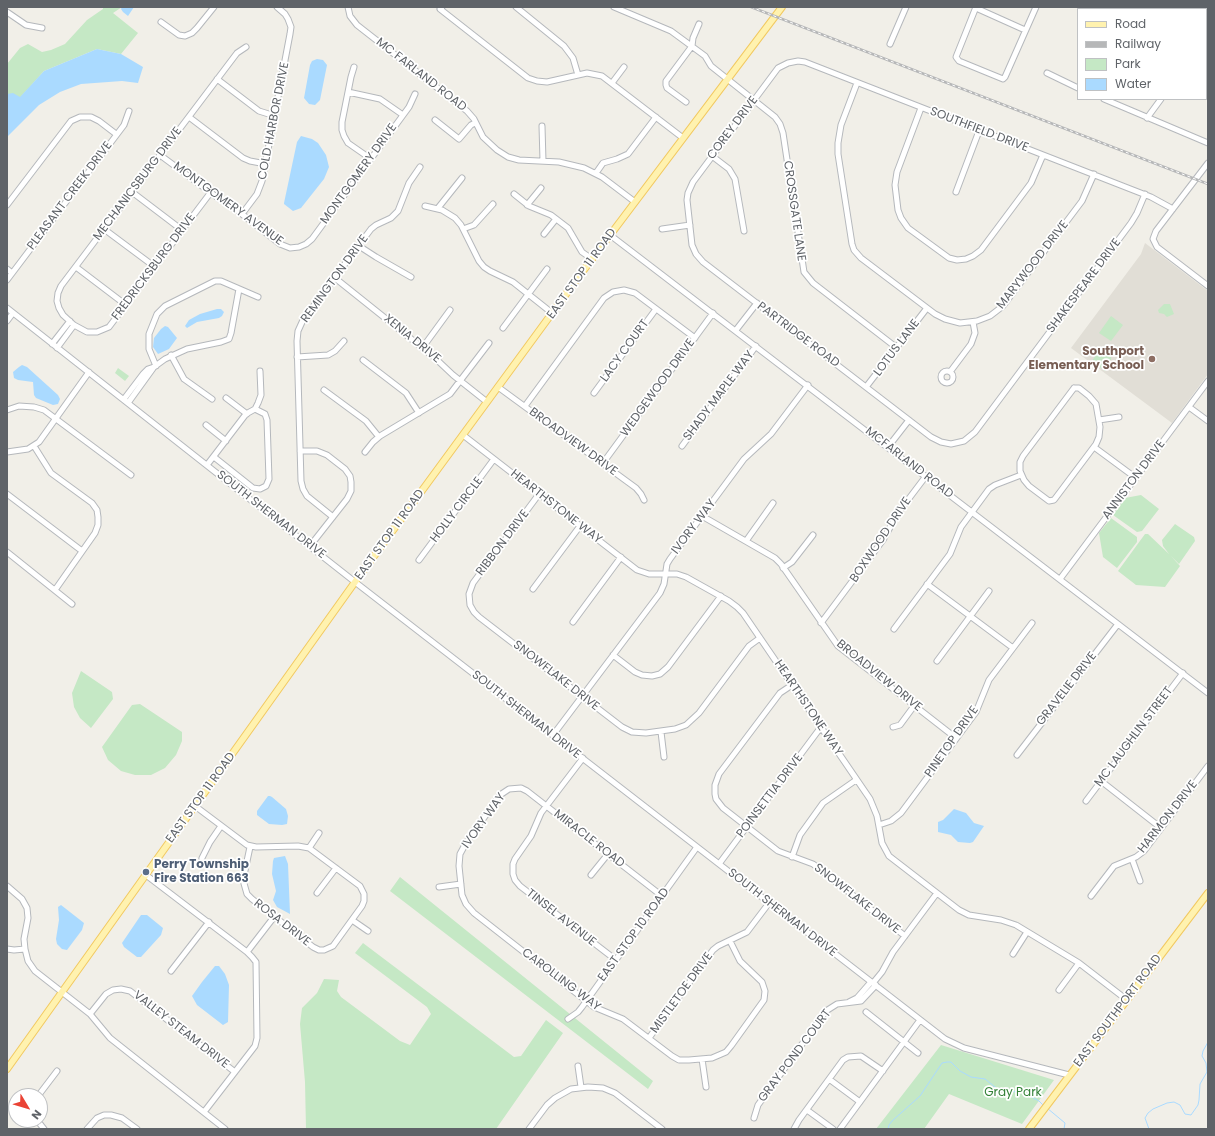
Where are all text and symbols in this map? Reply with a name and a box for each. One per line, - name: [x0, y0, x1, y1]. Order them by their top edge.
- legend: [1077, 8, 1207, 100]
- text: Road: [1115, 15, 1146, 32]
- street label: MC FARLAND ROAD: [373, 35, 469, 115]
- text: Railway: [1115, 35, 1161, 52]
- text: Park: [1115, 55, 1141, 72]
- street label: COLD HARBOR DRIVE: [256, 61, 292, 181]
- text: Water: [1115, 75, 1151, 92]
- street label: COREY DRIVE: [705, 94, 761, 162]
- street label: SOUTHFIELD DRIVE: [928, 105, 1030, 155]
- street label: MONTGOMERY DRIVE: [318, 121, 400, 227]
- street label: MECHANICSBURG DRIVE: [91, 125, 185, 243]
- street label: PLEASANT CREEK DRIVE: [25, 139, 115, 253]
- street label: MONTGOMERY AVENUE: [170, 159, 286, 249]
- street label: CROSSGATE LANE: [780, 160, 808, 262]
- street label: FREDRICKSBURG DRIVE: [109, 211, 199, 323]
- street label: MARYWOOD DRIVE: [994, 218, 1072, 312]
- street label: EAST STOP 11 ROAD: [544, 226, 620, 322]
- street label: REMINGTON DRIVE: [298, 232, 372, 326]
- street label: SHAKESPEARE DRIVE: [1044, 236, 1124, 336]
- street label: PARTRIDGE ROAD: [754, 299, 842, 371]
- street label: XENIA DRIVE: [381, 312, 443, 366]
- street label: LACY COURT: [598, 317, 652, 385]
- street label: LOTUS LANE: [871, 317, 923, 379]
- street label: WEDGEWOOD DRIVE: [618, 336, 698, 440]
- place label: Southport Elementary School: [1029, 345, 1144, 373]
- street label: SHADY MAPLE WAY: [680, 348, 758, 444]
- marker: Southport Elementary School: [1147, 354, 1157, 364]
- street label: BROADVIEW DRIVE: [526, 405, 620, 479]
- street label: MCFARLAND ROAD: [862, 424, 956, 502]
- street label: ANNISTON DRIVE: [1100, 438, 1168, 522]
- street label: HEARTHSTONE WAY: [507, 467, 605, 547]
- street label: SOUTH SHERMAN DRIVE: [214, 468, 328, 562]
- street label: HOLLY CIRCLE: [428, 474, 486, 546]
- street label: EAST STOP 11 ROAD: [352, 487, 428, 583]
- street label: BOXWOOD DRIVE: [847, 495, 915, 585]
- street label: IVORY WAY: [669, 497, 719, 557]
- street label: RIBBON DRIVE: [473, 507, 533, 579]
- street label: BROADVIEW DRIVE: [833, 637, 925, 715]
- street label: SNOWFLAKE DRIVE: [510, 638, 602, 714]
- street label: GRAVELIE DRIVE: [1034, 649, 1100, 729]
- street label: HEARTHSTONE WAY: [771, 657, 845, 759]
- street label: SOUTH SHERMAN DRIVE: [469, 668, 583, 762]
- street label: MC LAUGHLIN STREET: [1092, 684, 1176, 790]
- street label: PINETOP DRIVE: [922, 704, 982, 780]
- street label: EAST STOP 11 ROAD: [163, 750, 239, 846]
- street label: POINSETTIA DRIVE: [734, 751, 806, 841]
- street label: HARMON DRIVE: [1135, 778, 1201, 856]
- street label: IVORY WAY: [459, 791, 509, 851]
- street label: MIRACLE ROAD: [551, 807, 627, 871]
- place label: Perry Township Fire Station 663: [154, 858, 249, 886]
- street label: SNOWFLAKE DRIVE: [811, 861, 903, 937]
- street label: SOUTH SHERMAN DRIVE: [725, 866, 839, 960]
- marker: Perry Township Fire Station 663: [141, 867, 151, 877]
- street label: EAST STOP 10 ROAD: [595, 885, 673, 985]
- street label: TINSEL AVENUE: [523, 886, 599, 950]
- street label: ROSA DRIVE: [251, 896, 313, 950]
- street label: CAROLLING WAY: [519, 946, 603, 1014]
- street label: MISTLETOE DRIVE: [648, 950, 716, 1036]
- street label: EAST SOUTHPORT ROAD: [1071, 952, 1165, 1070]
- street label: VALLEY STEAM DRIVE: [130, 988, 232, 1072]
- street label: GRAY POND COURT: [756, 1007, 834, 1105]
- park label: Gray Park: [984, 1086, 1042, 1100]
- north arrow: [8, 1088, 48, 1128]
- text: N: [28, 1107, 46, 1123]

